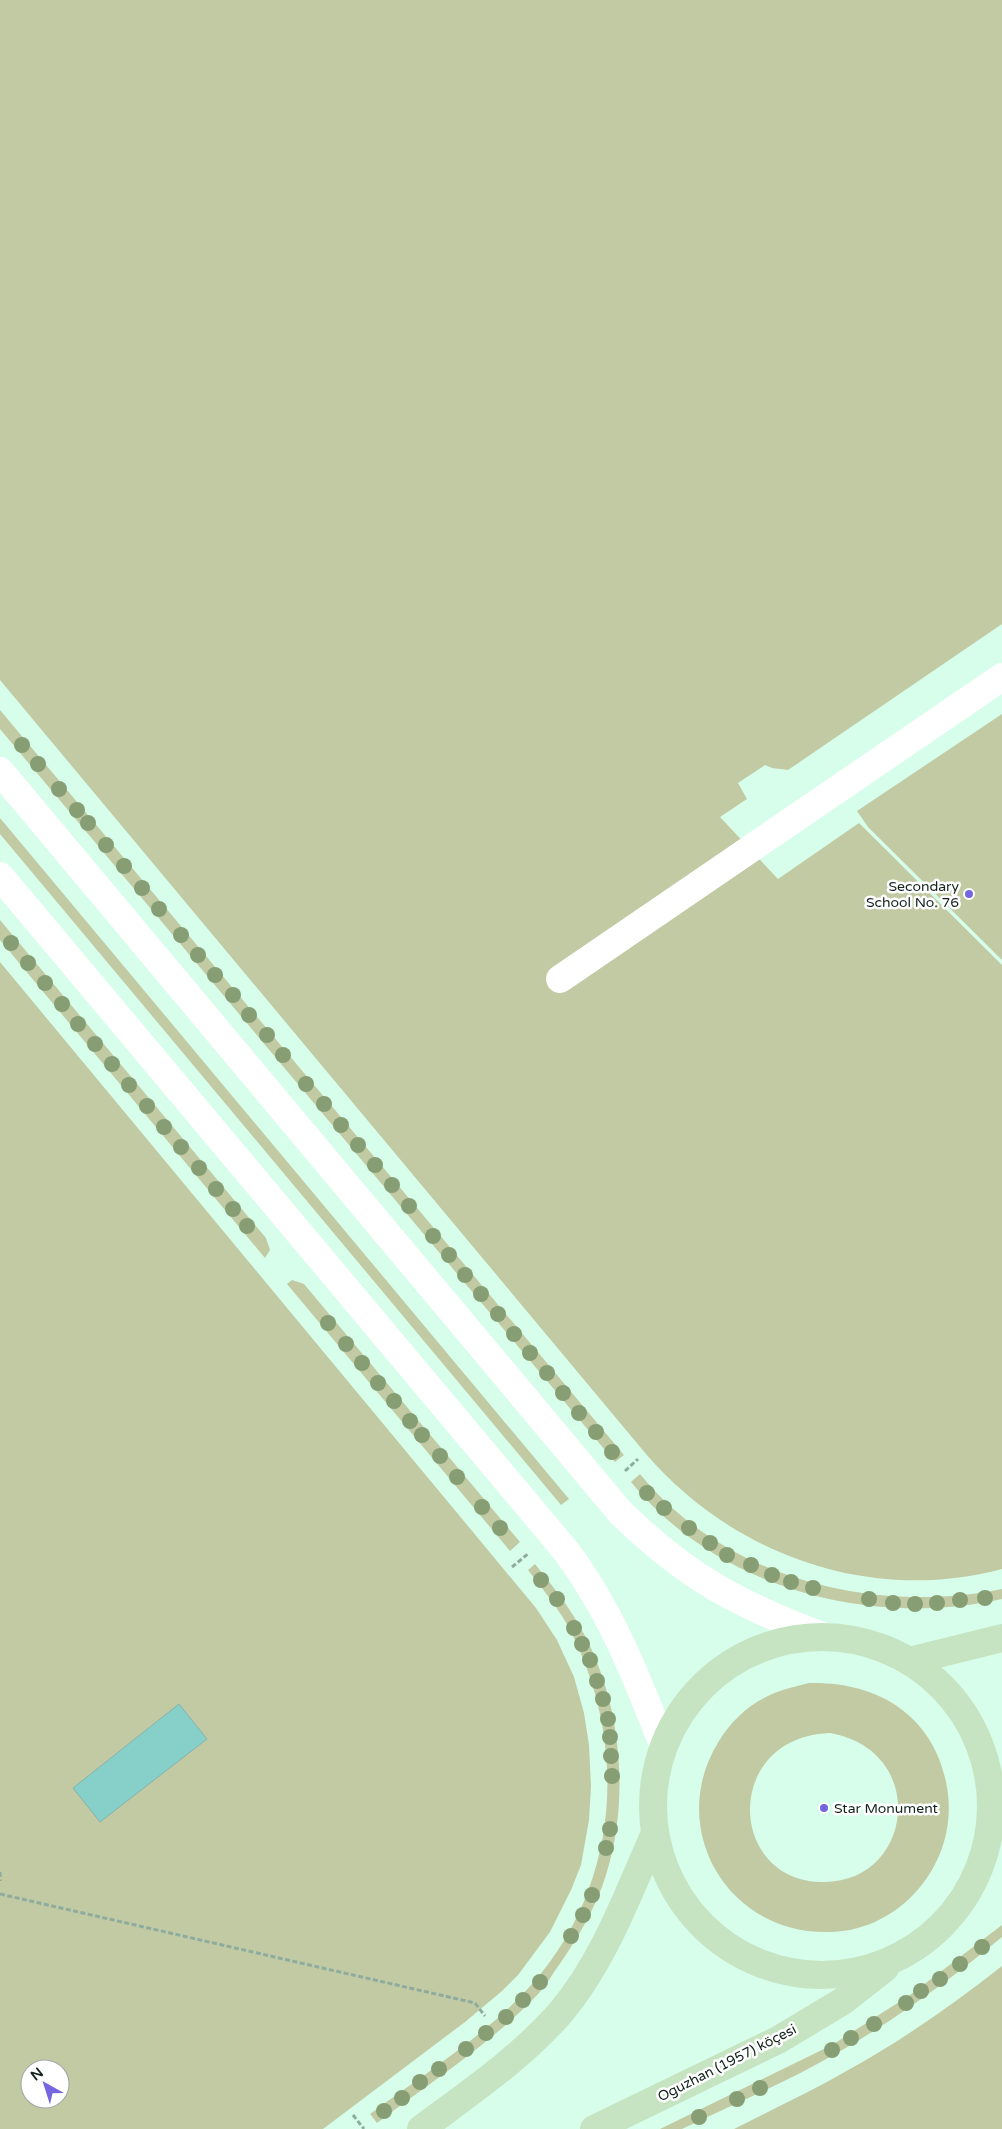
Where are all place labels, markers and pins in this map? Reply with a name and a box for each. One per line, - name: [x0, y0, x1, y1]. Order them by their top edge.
- place label: Secondary School No. 76: [866, 878, 959, 911]
- marker: Secondary School No. 76: [963, 888, 975, 900]
- place label: Star Monument: [834, 1800, 939, 1817]
- marker: Star Monument: [818, 1802, 830, 1814]

